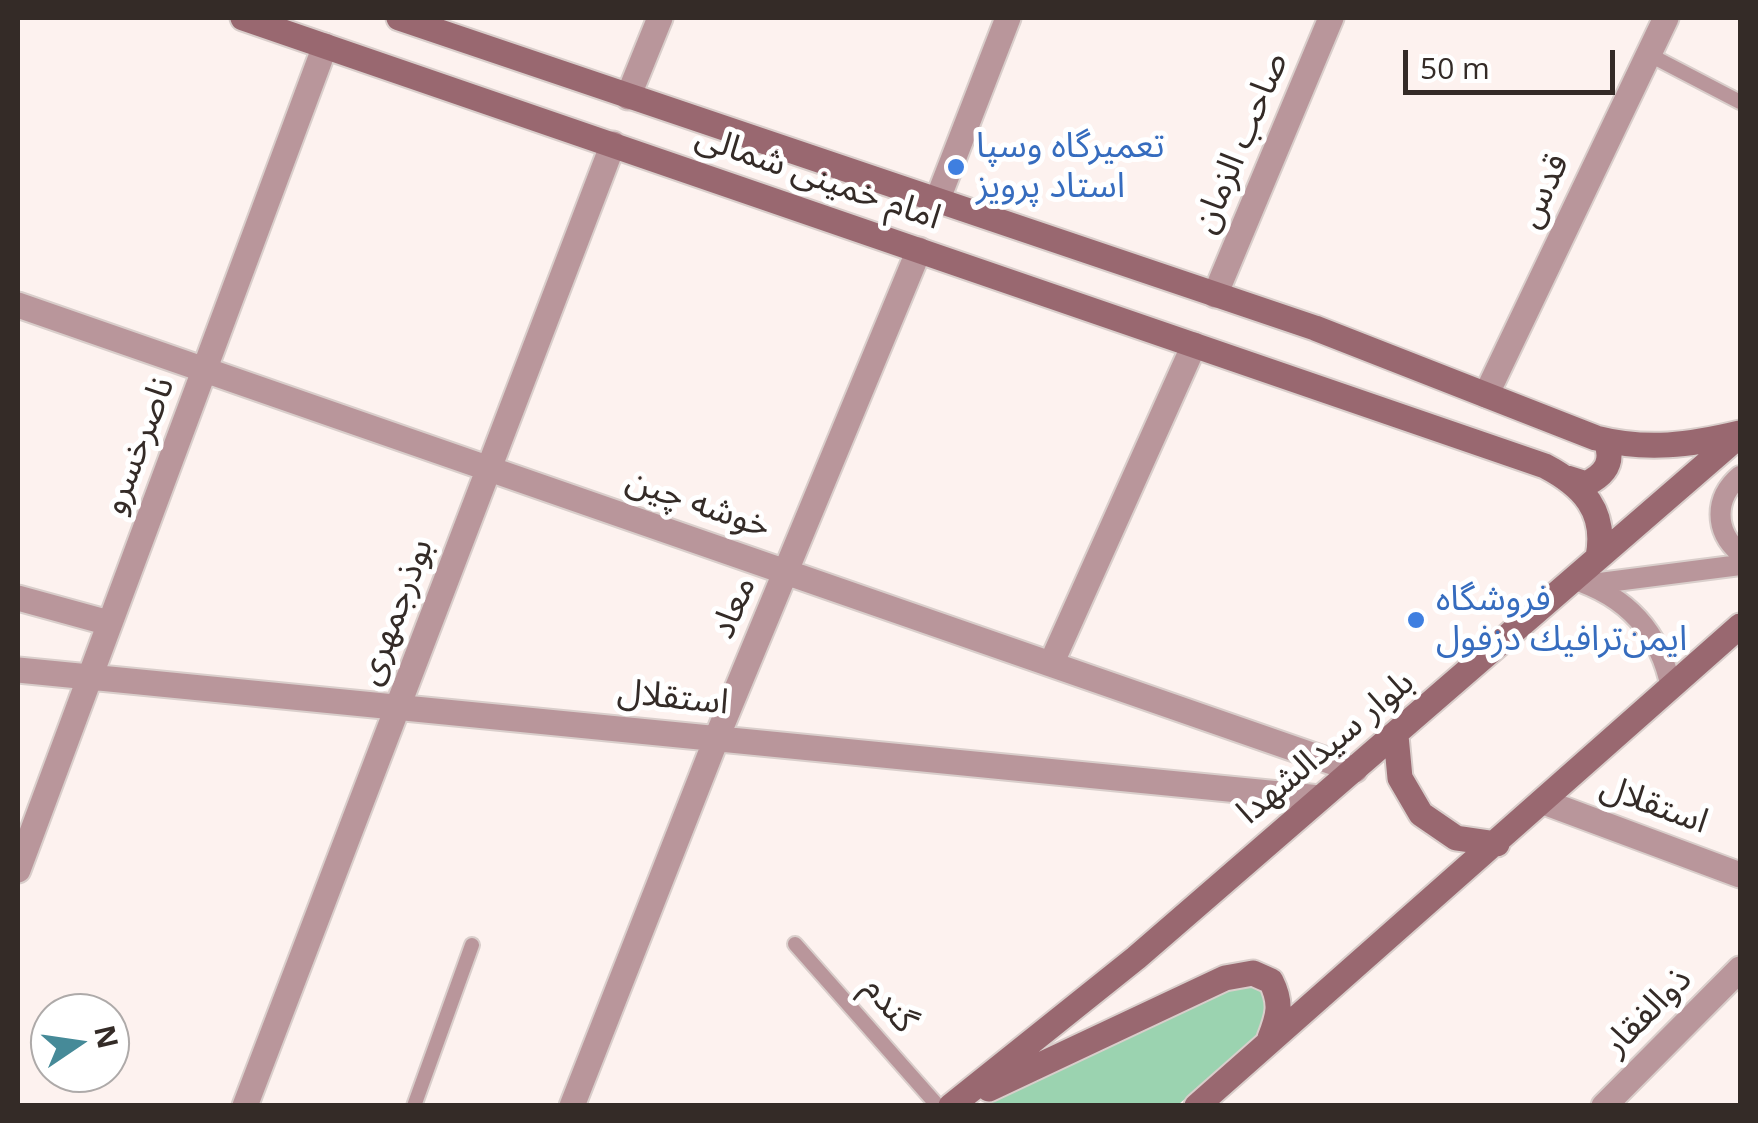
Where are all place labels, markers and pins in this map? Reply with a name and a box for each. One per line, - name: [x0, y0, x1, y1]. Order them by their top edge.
- place label: تعمیرگاه وسپا استاد پرویز: [976, 126, 1165, 208]
- marker: تعمیرگاه وسپا استاد پرویز: [945, 156, 967, 178]
- place label: فروشگاه ايمن‌ترافيك دزفول: [1436, 579, 1687, 661]
- marker: فروشگاه ايمن‌ترافيك دزفول: [1405, 609, 1427, 631]

